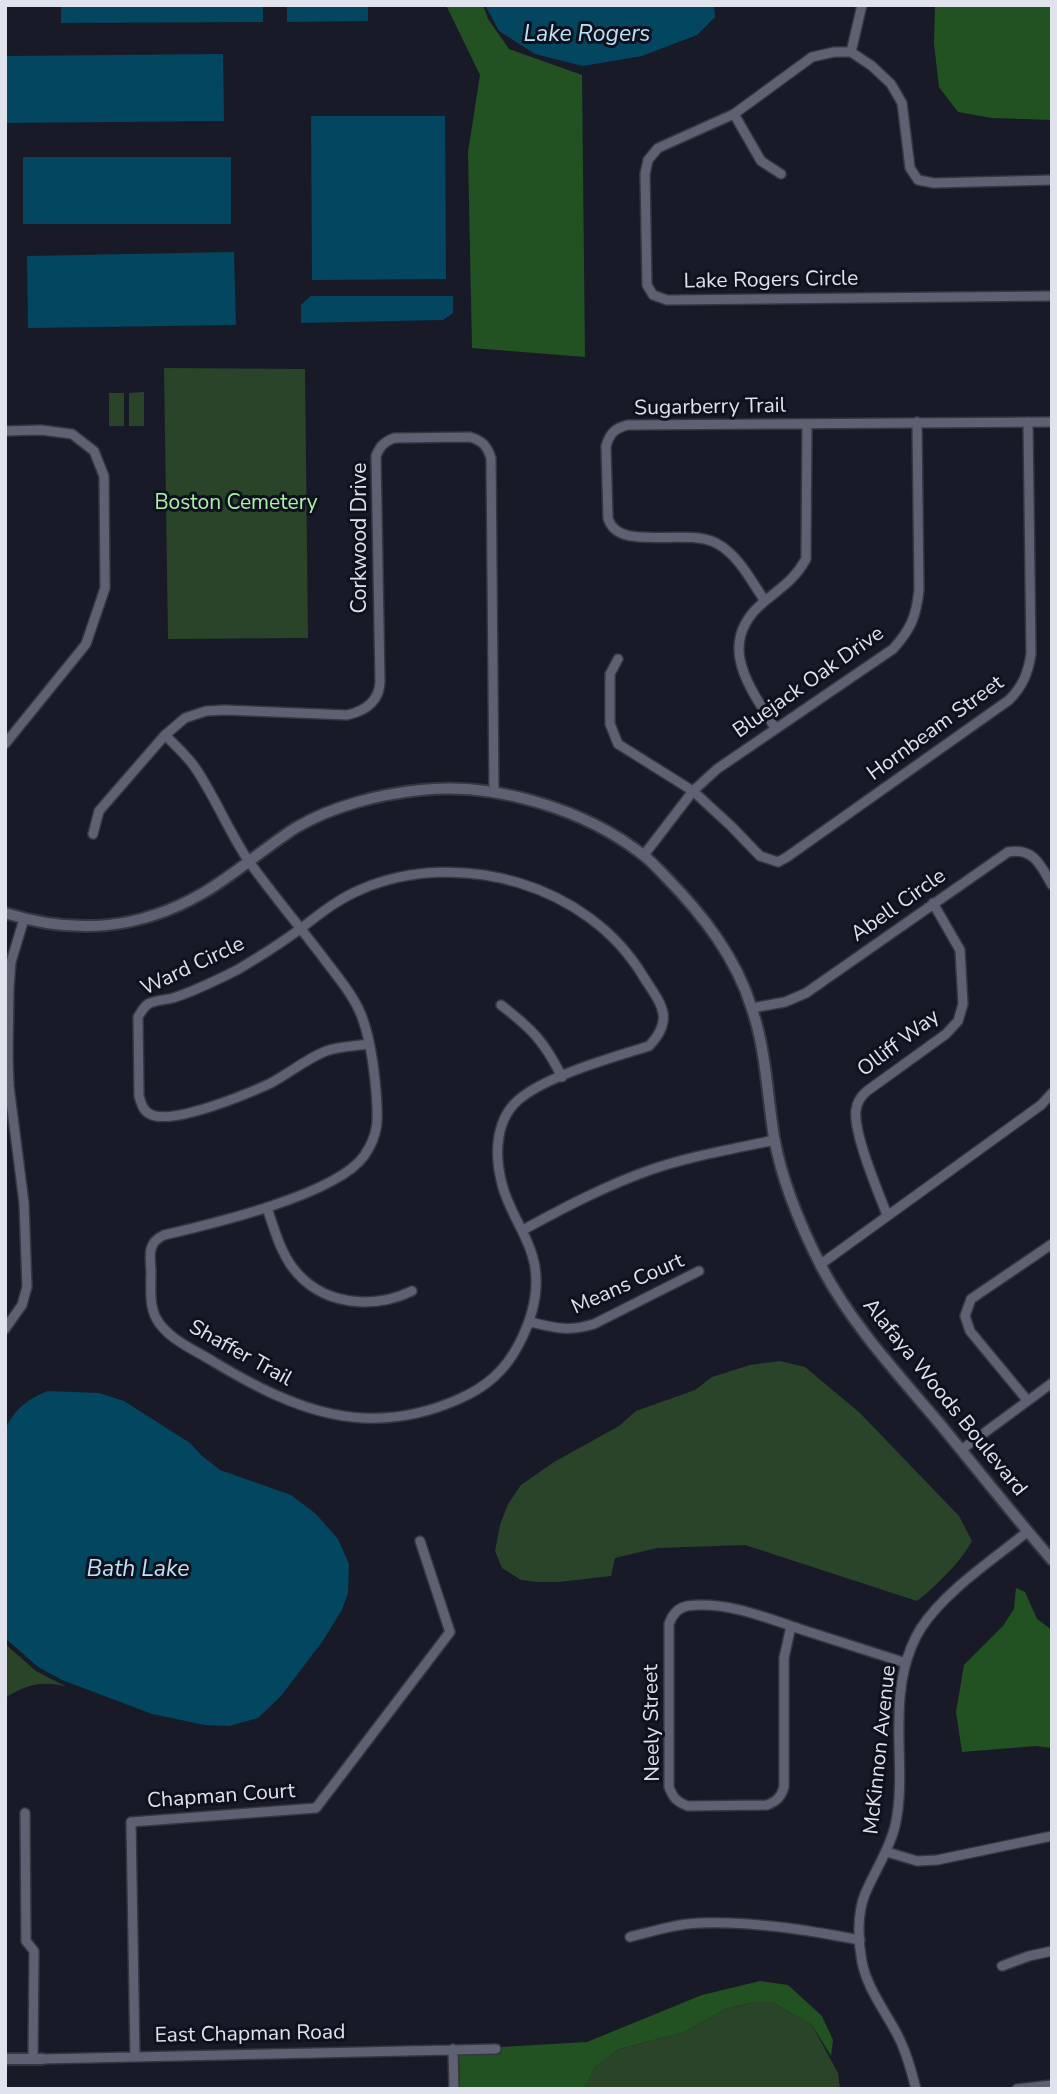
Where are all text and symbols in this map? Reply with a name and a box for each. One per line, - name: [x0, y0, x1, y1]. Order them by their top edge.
- water label: Lake Rogers: [524, 21, 650, 49]
- street label: Lake Rogers Circle: [683, 267, 859, 295]
- street label: Sugarberry Trail: [634, 394, 786, 422]
- street label: Corkwood Drive: [348, 462, 374, 614]
- park label: Boston Cemetery: [154, 491, 318, 517]
- street label: Bluejack Oak Drive: [729, 622, 889, 744]
- street label: Hornbeam Street: [863, 671, 1009, 787]
- street label: Abell Circle: [847, 864, 951, 948]
- street label: Ward Circle: [137, 932, 249, 1002]
- street label: Olliff Way: [853, 1005, 945, 1083]
- street label: Means Court: [568, 1249, 688, 1321]
- street label: Alafaya Woods Boulevard: [857, 1294, 1031, 1502]
- street label: Shaffer Trail: [184, 1315, 296, 1393]
- water label: Bath Lake: [87, 1556, 189, 1584]
- street label: Neely Street: [639, 1664, 667, 1782]
- street label: McKinnon Avenue: [860, 1664, 902, 1836]
- street label: Chapman Court: [146, 1779, 296, 1815]
- street label: East Chapman Road: [154, 2021, 346, 2049]

